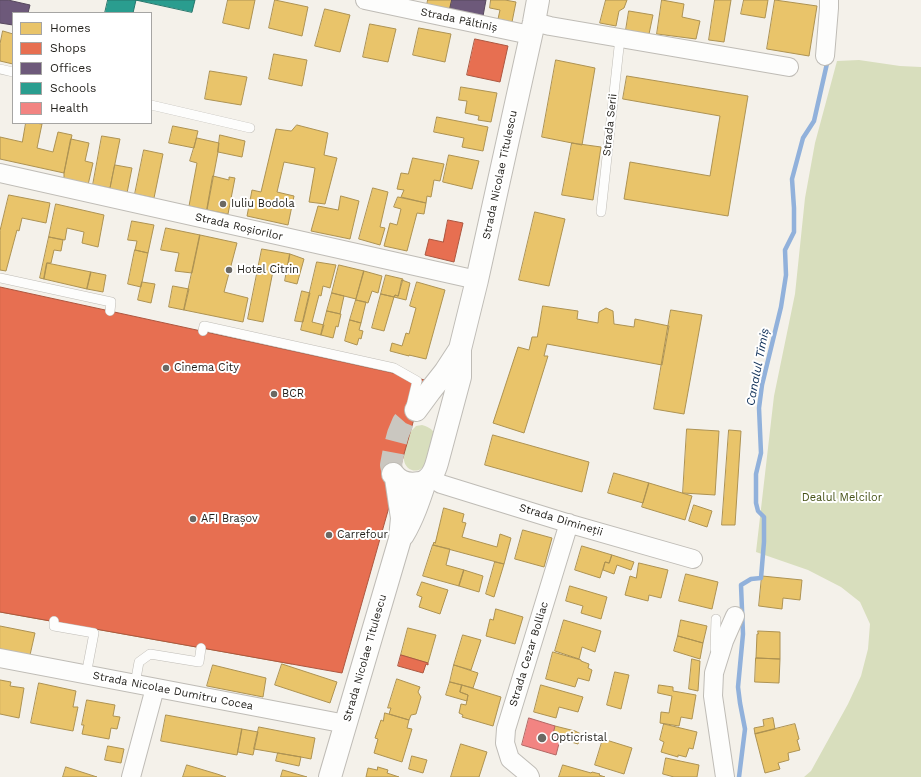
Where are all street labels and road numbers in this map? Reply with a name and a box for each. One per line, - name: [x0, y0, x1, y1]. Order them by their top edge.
- street label: Strada Păltiniș: [419, 5, 499, 35]
- street label: Strada Serii: [600, 93, 620, 157]
- street label: Strada Nicolae Titulescu: [480, 109, 520, 241]
- street label: Strada Roșiorilor: [194, 210, 284, 244]
- street label: Strada Dimineții: [518, 501, 604, 539]
- street label: Strada Nicolae Titulescu: [340, 593, 390, 723]
- street label: Strada Cezar Bolliac: [507, 600, 551, 708]
- street label: Strada Nicolae Dumitru Cocea: [92, 669, 254, 713]

